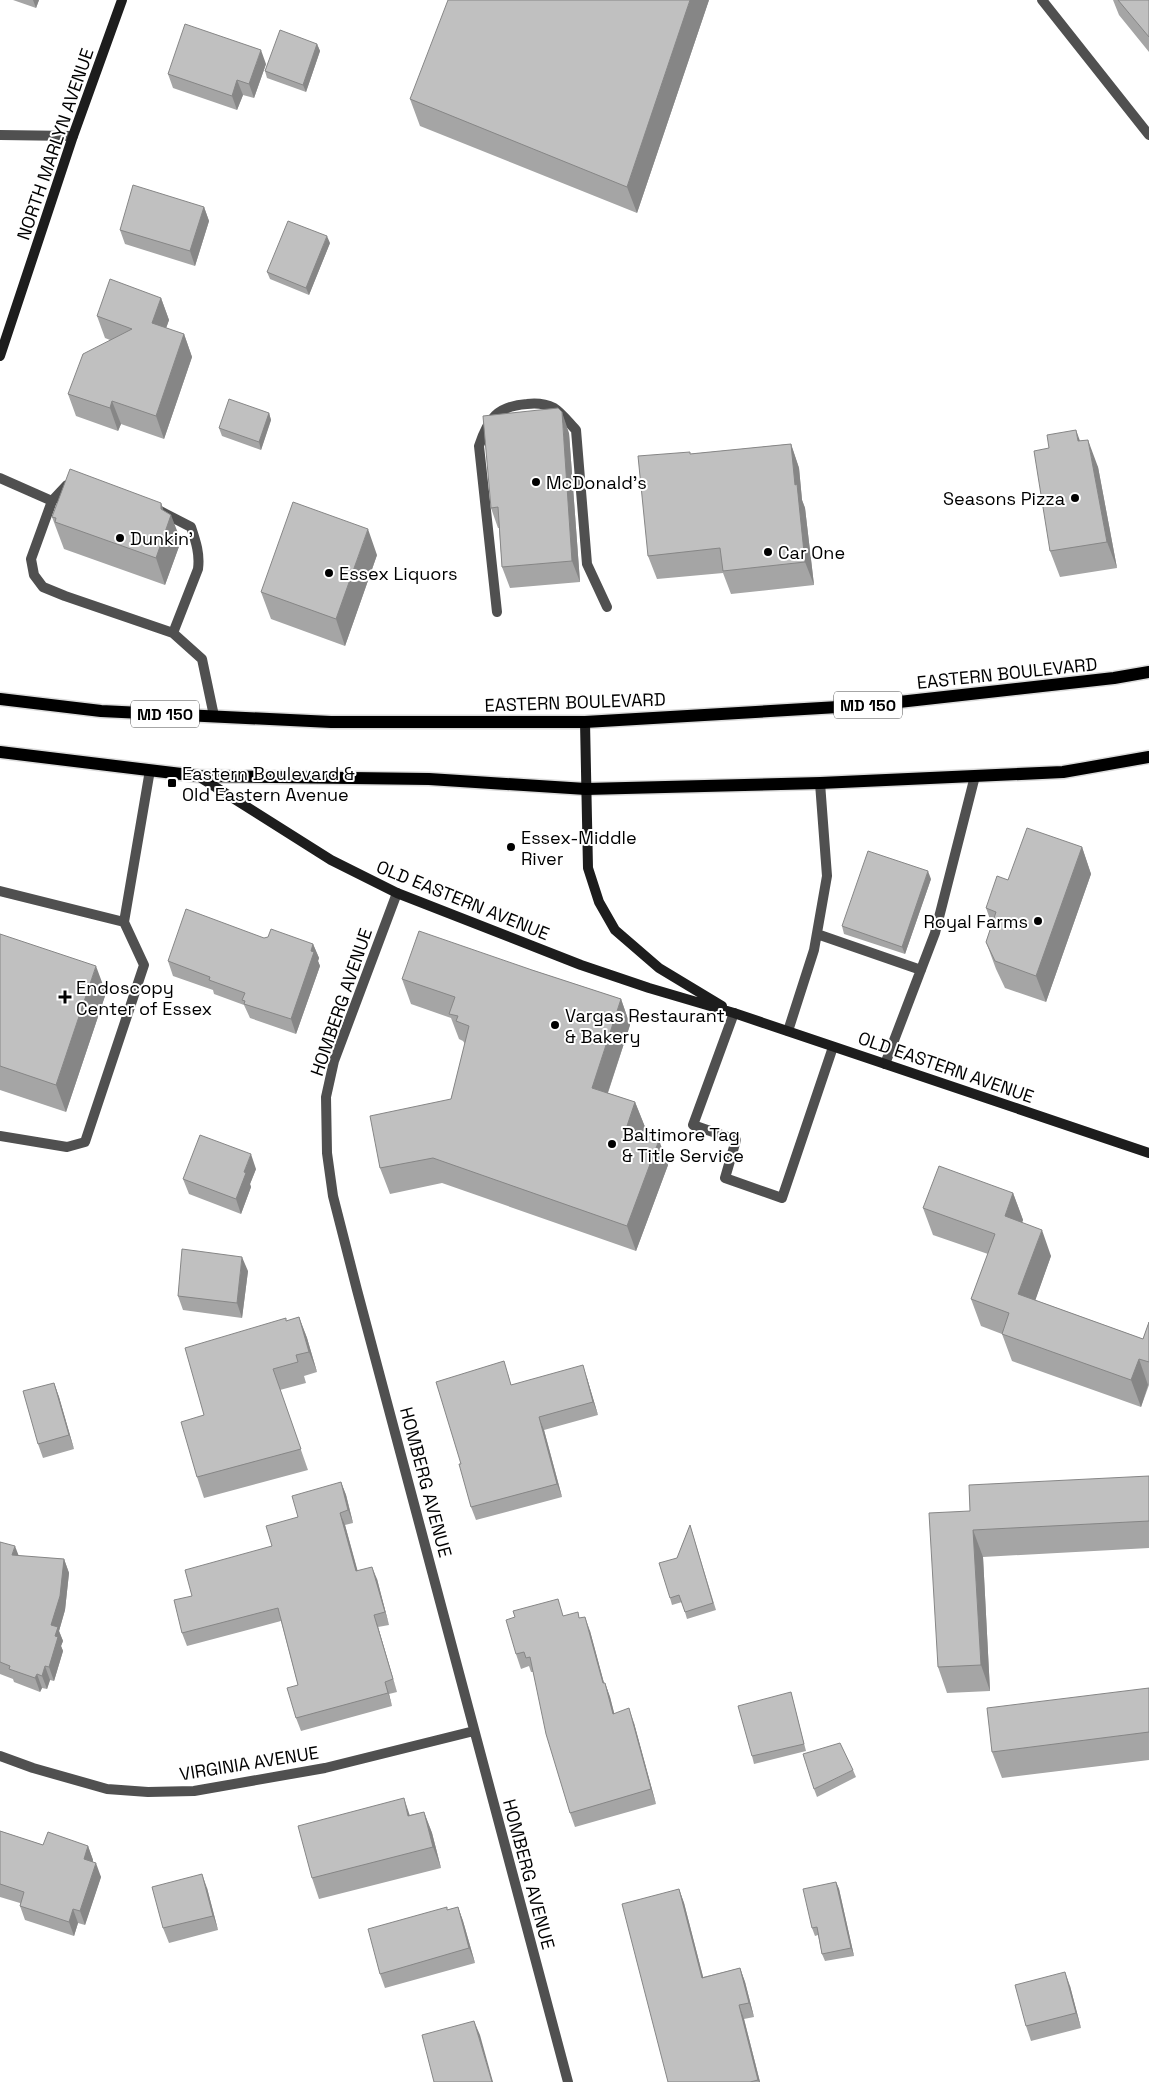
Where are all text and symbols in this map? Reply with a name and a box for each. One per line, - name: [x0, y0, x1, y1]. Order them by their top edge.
- street label: NORTH MARLYN AVENUE: [11, 45, 99, 243]
- place label: McDonald's: [546, 471, 647, 494]
- marker: McDonald's: [530, 476, 542, 488]
- place label: Seasons Pizza: [943, 487, 1065, 510]
- marker: Seasons Pizza: [1069, 492, 1081, 504]
- place label: Dunkin': [130, 527, 193, 550]
- marker: Dunkin': [114, 532, 126, 544]
- place label: Car One: [778, 541, 845, 564]
- marker: Car One: [762, 546, 774, 558]
- place label: Essex Liquors: [339, 562, 458, 585]
- marker: Essex Liquors: [323, 567, 335, 579]
- street label: EASTERN BOULEVARD: [916, 652, 1098, 694]
- street label: EASTERN BOULEVARD: [484, 687, 666, 717]
- road number: MD 150: [834, 692, 902, 718]
- road number: MD 150: [131, 701, 199, 728]
- place label: Eastern Boulevard & Old Eastern Avenue: [182, 762, 355, 806]
- marker: Eastern Boulevard & Old Eastern Avenue: [166, 777, 178, 789]
- place label: Essex-Middle River: [521, 826, 637, 870]
- marker: Essex-Middle River: [505, 841, 517, 853]
- street label: OLD EASTERN AVENUE: [373, 855, 553, 945]
- place label: Royal Farms: [923, 910, 1028, 933]
- marker: Royal Farms: [1032, 915, 1044, 927]
- street label: HOMBERG AVENUE: [305, 925, 377, 1079]
- place label: Endoscopy Center of Essex: [76, 976, 212, 1020]
- marker: Endoscopy Center of Essex: [58, 990, 72, 1004]
- place label: Vargas Restaurant & Bakery: [565, 1004, 725, 1048]
- marker: Vargas Restaurant & Bakery: [549, 1019, 561, 1031]
- street label: OLD EASTERN AVENUE: [855, 1026, 1037, 1108]
- place label: Baltimore Tag & Title Service: [622, 1123, 744, 1167]
- marker: Baltimore Tag & Title Service: [606, 1138, 618, 1150]
- street label: HOMBERG AVENUE: [395, 1404, 457, 1560]
- street label: VIRGINIA AVENUE: [178, 1741, 320, 1785]
- street label: HOMBERG AVENUE: [498, 1796, 560, 1952]

